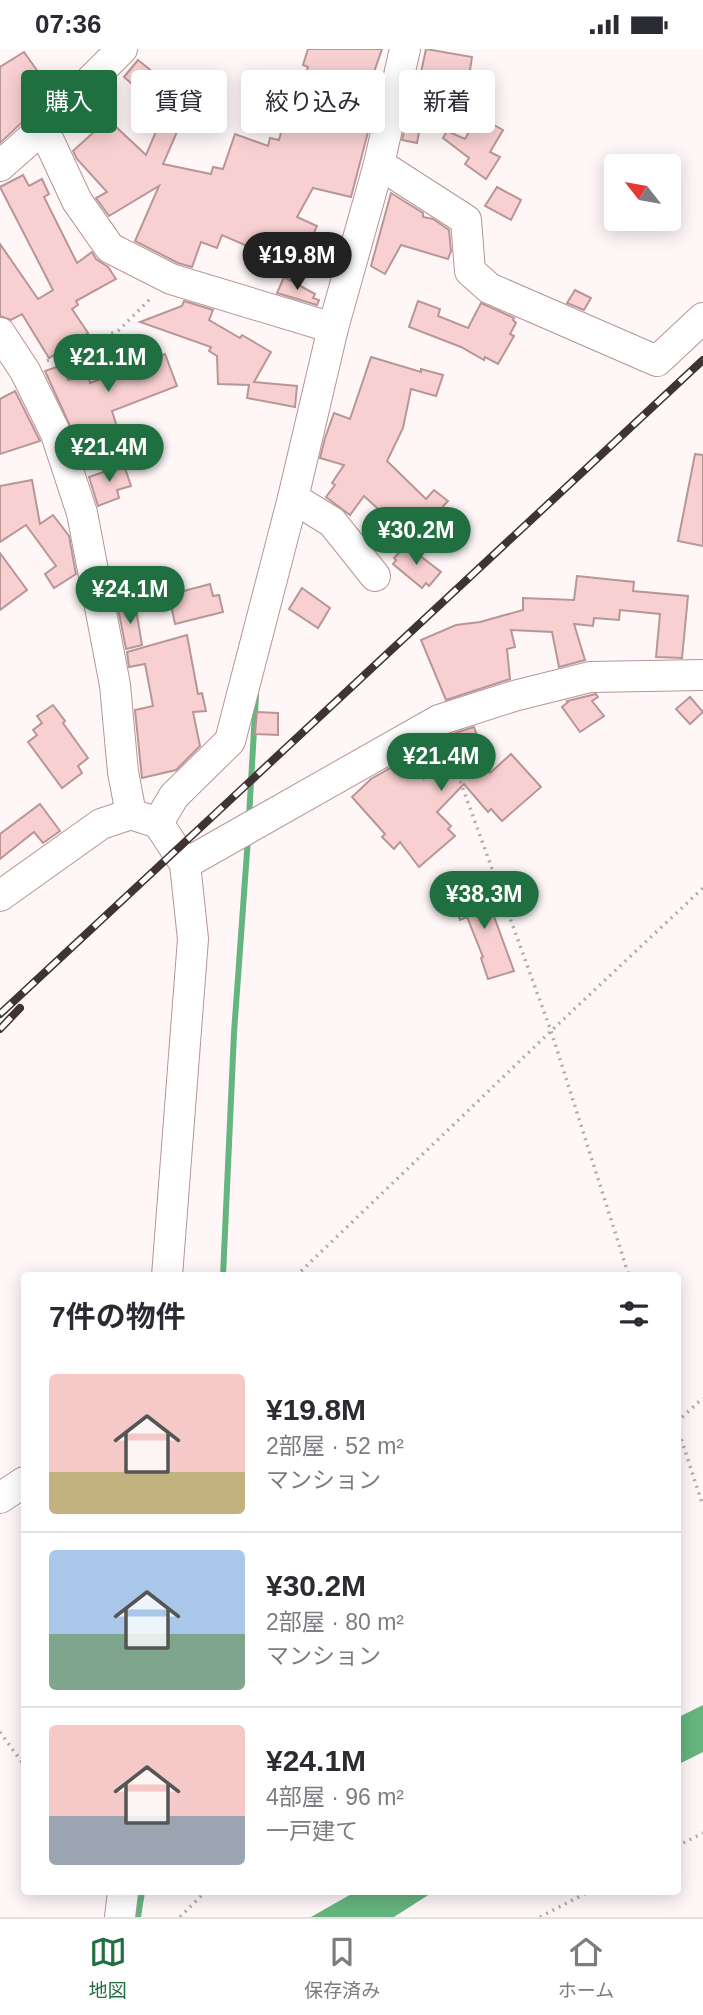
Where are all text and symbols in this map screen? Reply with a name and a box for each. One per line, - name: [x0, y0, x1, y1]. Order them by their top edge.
- text: 07:36: [35, 9, 102, 39]
- chip: 購入: [21, 70, 117, 133]
- chip: 賃貸: [131, 70, 227, 133]
- chip: 絞り込み: [241, 70, 385, 133]
- chip: 新着: [399, 70, 495, 133]
- north arrow: [604, 154, 681, 231]
- map controls: [604, 154, 681, 231]
- pin: ¥19.8M: [240, 233, 354, 292]
- text: ¥19.8M: [259, 242, 335, 268]
- pin: ¥21.1M: [51, 335, 165, 394]
- text: ¥21.1M: [70, 344, 146, 370]
- pin: ¥21.4M: [52, 425, 166, 484]
- text: ¥21.4M: [71, 434, 147, 460]
- pin: ¥30.2M: [359, 507, 473, 567]
- text: ¥30.2M: [378, 517, 454, 543]
- pin: ¥24.1M: [73, 567, 187, 626]
- text: ¥24.1M: [92, 576, 168, 602]
- pin: ¥21.4M: [384, 733, 498, 793]
- text: ¥21.4M: [403, 743, 479, 769]
- pin: ¥38.3M: [427, 871, 541, 931]
- text: ¥38.3M: [446, 881, 522, 907]
- icon: filters: [615, 1295, 653, 1333]
- text: 7件の物件: [49, 1300, 186, 1333]
- text: ¥19.8M: [266, 1393, 366, 1426]
- icon: home: [105, 1402, 189, 1486]
- text: 2部屋 · 52 m²: [266, 1433, 404, 1459]
- text: マンション: [266, 1467, 381, 1493]
- text: ¥30.2M: [266, 1569, 366, 1602]
- icon: home: [105, 1578, 189, 1662]
- text: 2部屋 · 80 m²: [266, 1609, 404, 1635]
- text: マンション: [266, 1643, 381, 1669]
- text: ¥24.1M: [266, 1744, 366, 1777]
- icon: home: [105, 1753, 189, 1837]
- text: 4部屋 · 96 m²: [266, 1784, 404, 1810]
- text: 一戸建て: [266, 1818, 358, 1844]
- tab: 地図: [89, 1933, 127, 2002]
- tab: 保存済み: [304, 1933, 380, 2002]
- tab: ホーム: [558, 1933, 614, 2002]

